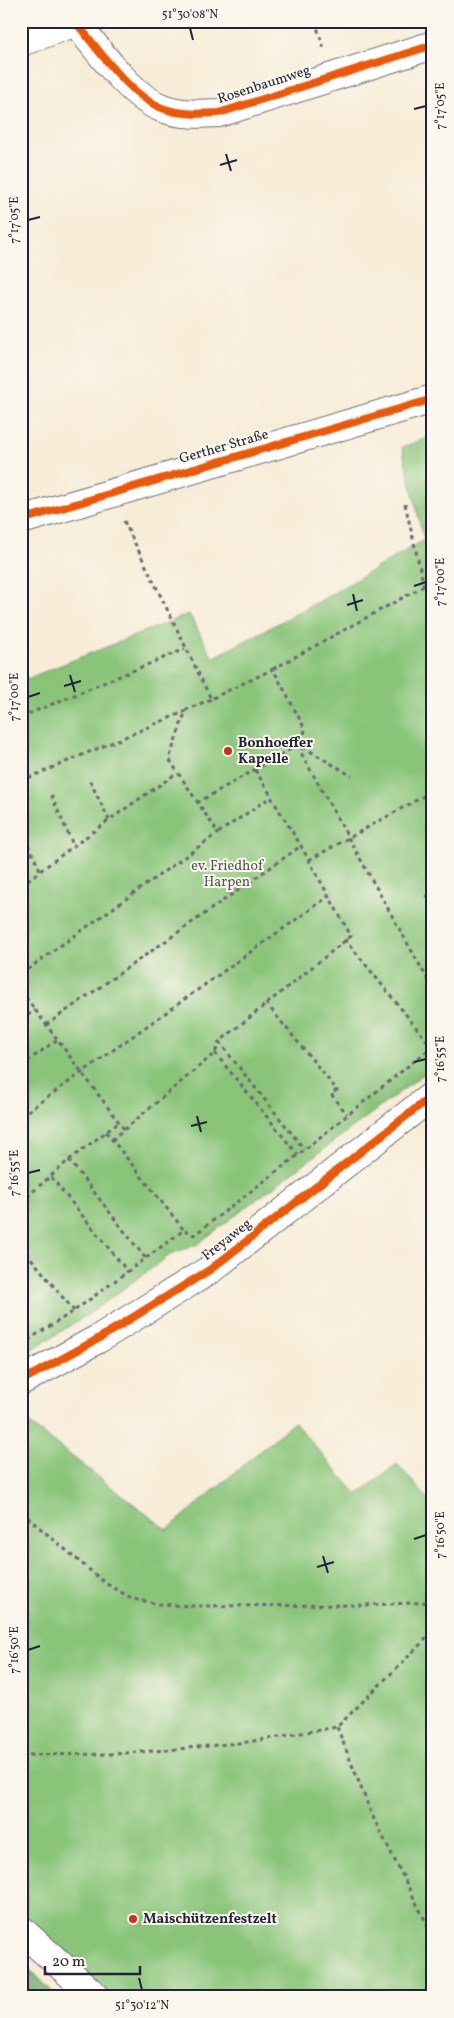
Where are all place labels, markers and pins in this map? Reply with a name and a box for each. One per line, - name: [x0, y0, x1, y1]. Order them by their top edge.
- place label: Bonhoeffer Kapelle: [238, 734, 313, 769]
- marker: Bonhoeffer Kapelle: [222, 745, 234, 757]
- place label: Maischützenfestzelt: [143, 1910, 277, 1929]
- marker: Maischützenfestzelt: [127, 1913, 139, 1925]

